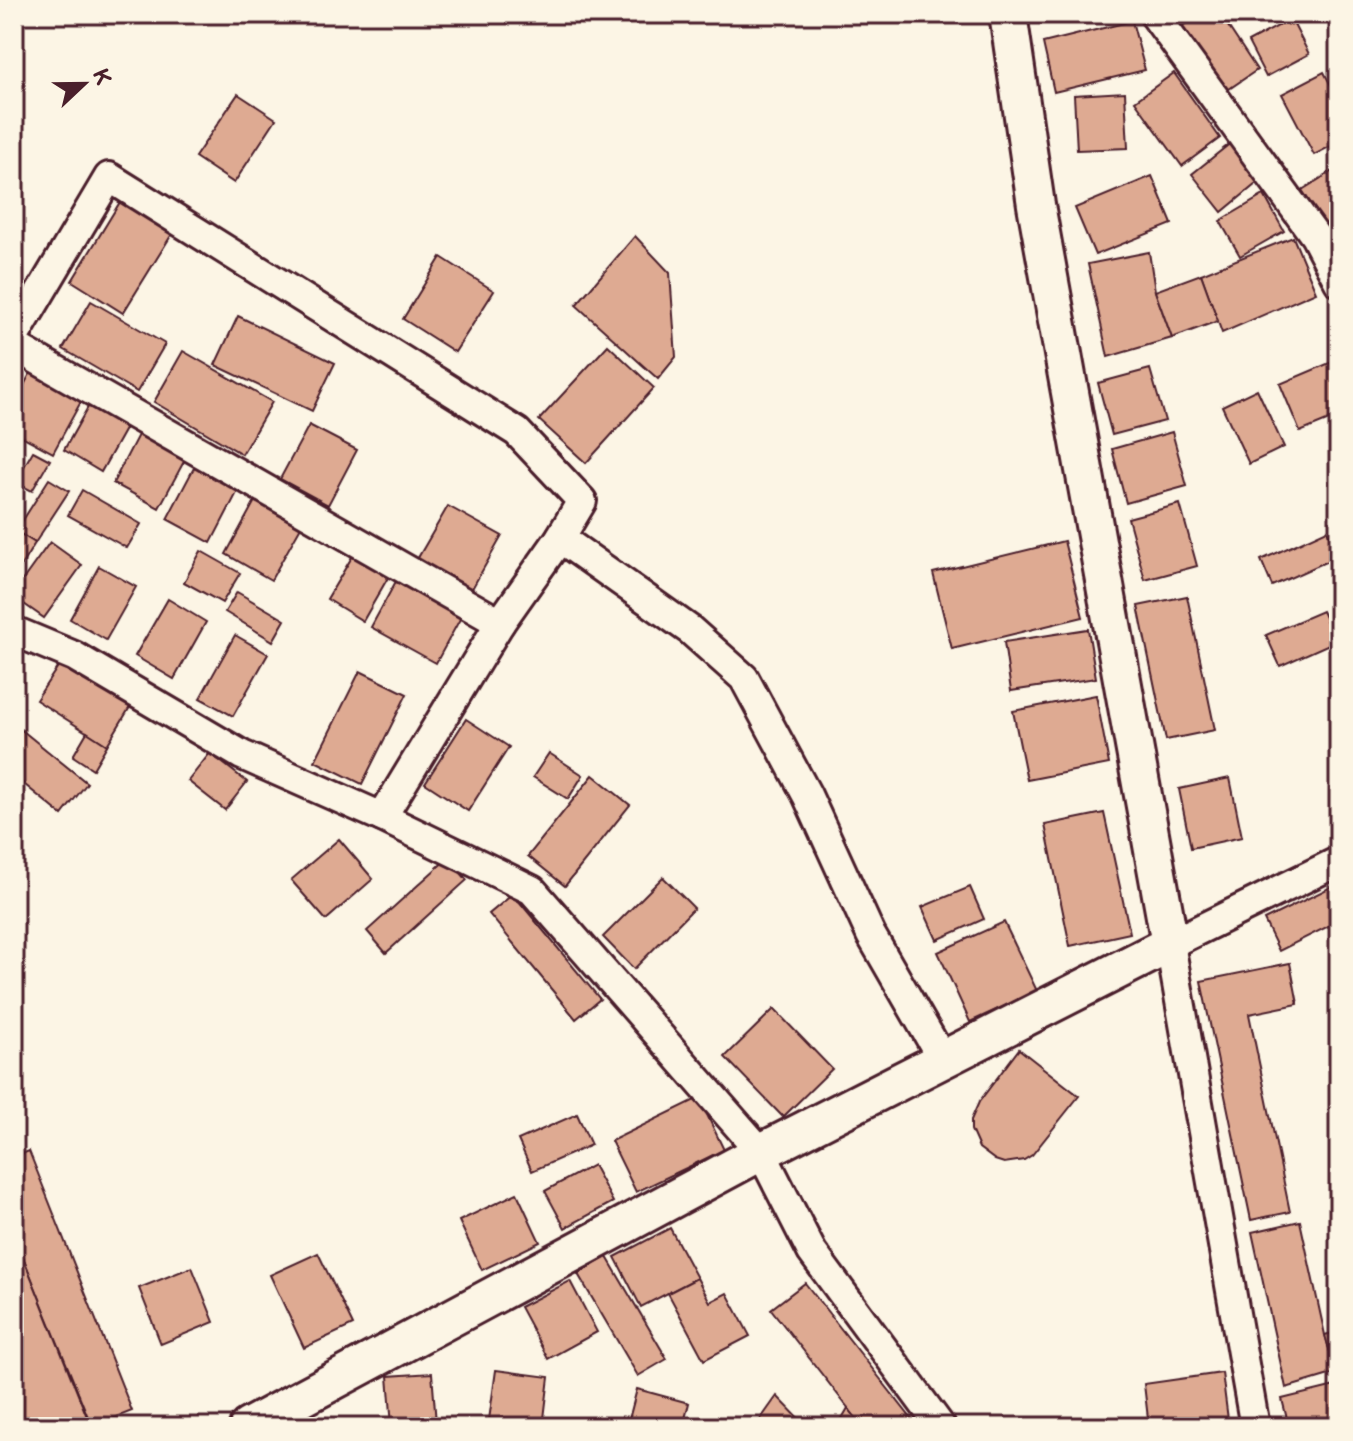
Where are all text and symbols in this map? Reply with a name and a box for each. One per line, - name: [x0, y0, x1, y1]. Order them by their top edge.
- north arrow: [44, 44, 124, 124]
- text: K: [86, 65, 116, 89]

